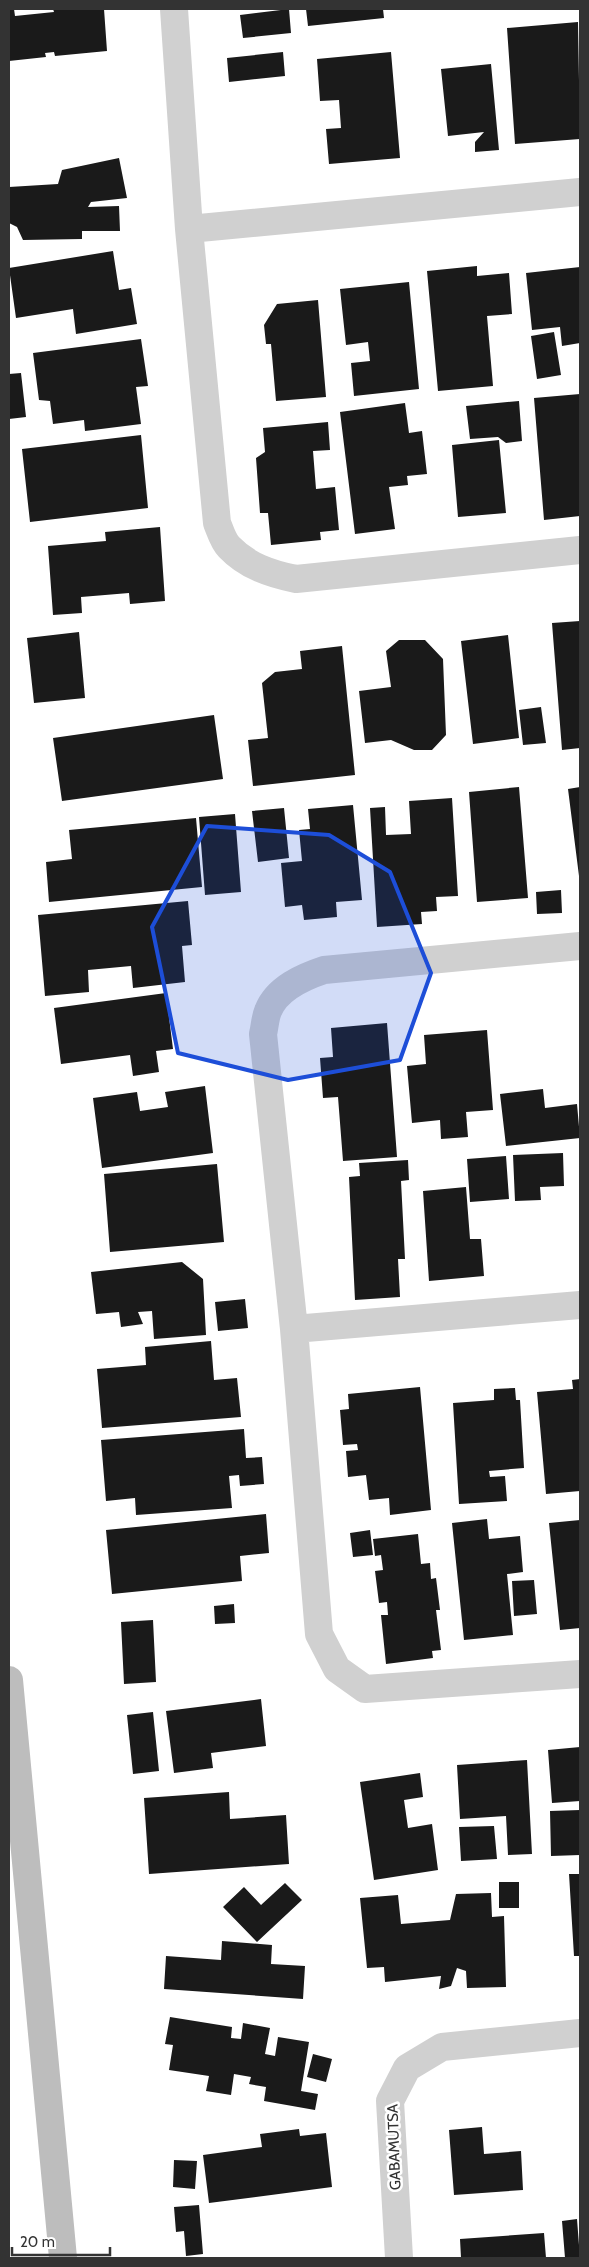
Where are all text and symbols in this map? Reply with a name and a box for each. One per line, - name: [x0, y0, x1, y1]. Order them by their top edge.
- street label: GABAMUTSA: [383, 2103, 405, 2191]
- scale bar: [12, 2224, 110, 2256]
- text: 20 m: [20, 2233, 55, 2251]

